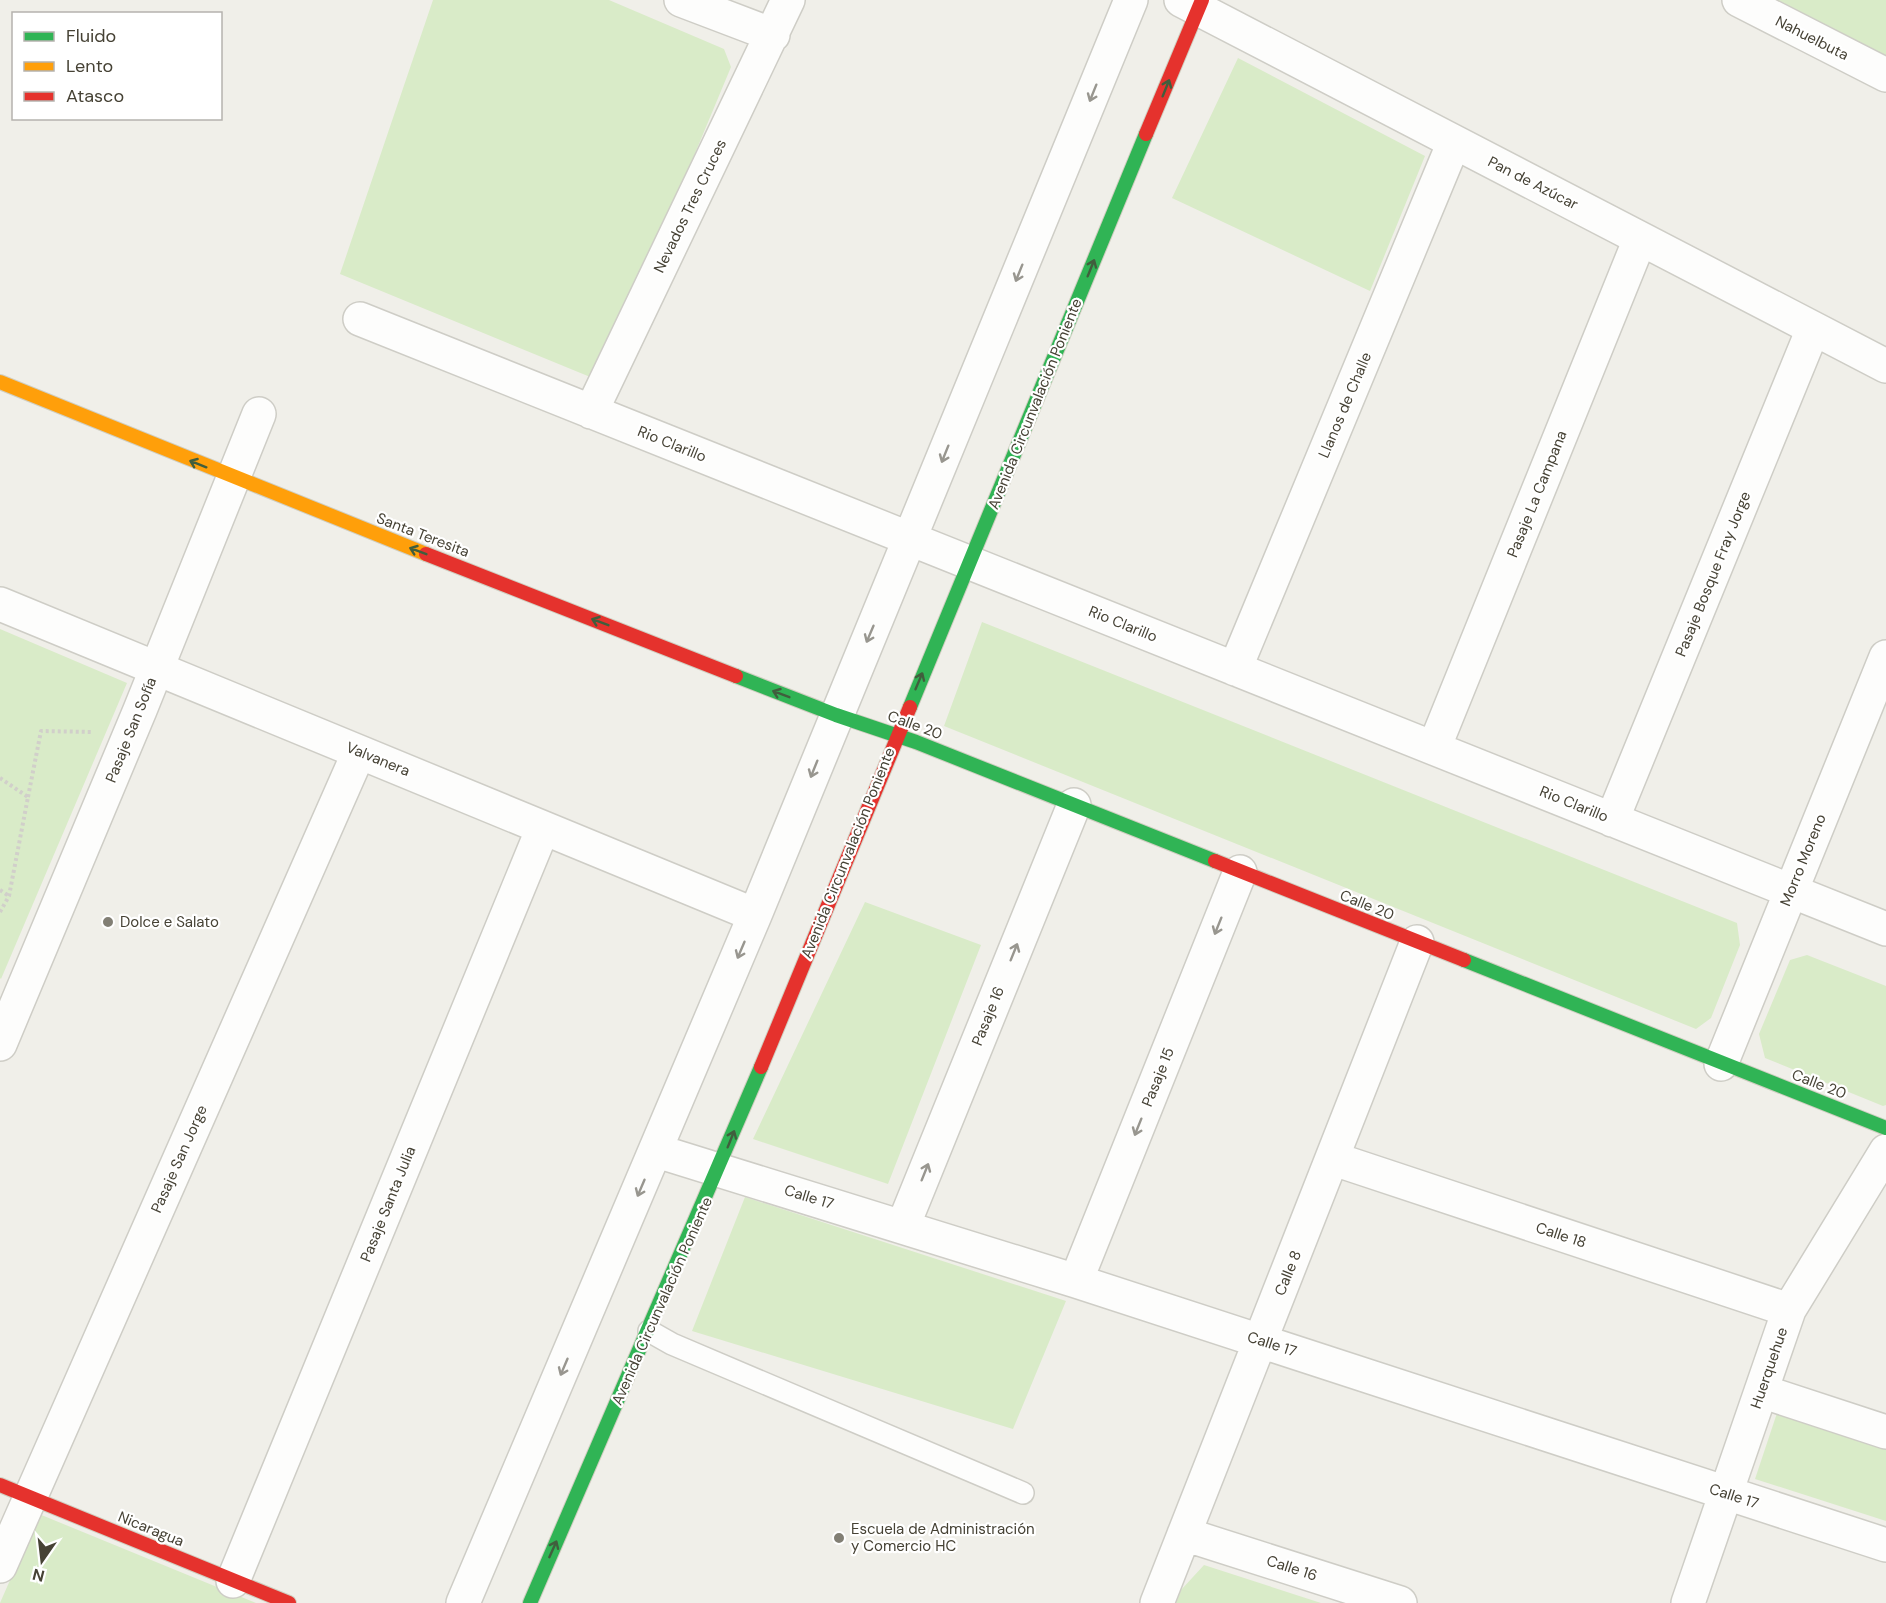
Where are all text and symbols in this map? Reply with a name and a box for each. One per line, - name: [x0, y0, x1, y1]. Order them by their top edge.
- street label: Nahuelbuta: [1772, 11, 1852, 65]
- legend: [12, 12, 222, 120]
- text: Fluido: [66, 24, 116, 48]
- text: Lento: [66, 54, 113, 78]
- one-way arrow: [1161, 79, 1172, 98]
- one-way arrow: [1087, 83, 1098, 102]
- text: Atasco: [66, 84, 124, 108]
- street label: Nevados Tres Cruces: [649, 136, 731, 276]
- street label: Pan de Azúcar: [1484, 152, 1582, 215]
- one-way arrow: [1086, 260, 1097, 278]
- one-way arrow: [1013, 264, 1024, 282]
- street label: Avenida Circunvalación Poniente: [983, 296, 1087, 512]
- street label: Llanos de Challe: [1314, 349, 1376, 461]
- street label: Rio Clarillo: [635, 421, 709, 467]
- street label: Pasaje La Campana: [1502, 428, 1572, 560]
- one-way arrow: [939, 444, 950, 462]
- one-way arrow: [189, 458, 207, 469]
- street label: Pasaje Bosque Fray Jorge: [1671, 488, 1755, 660]
- street label: Santa Teresita: [374, 508, 472, 562]
- one-way arrow: [409, 545, 428, 556]
- street label: Rio Clarillo: [1086, 601, 1160, 647]
- one-way arrow: [591, 616, 609, 627]
- one-way arrow: [864, 624, 875, 642]
- one-way arrow: [914, 672, 925, 691]
- street label: Pasaje San Sofía: [101, 674, 161, 786]
- one-way arrow: [772, 687, 791, 698]
- street label: Calle 20: [885, 706, 945, 744]
- street label: Valvanera: [343, 737, 413, 781]
- street label: Avenida Circunvalación Poniente: [796, 745, 900, 961]
- one-way arrow: [808, 759, 819, 778]
- street label: Rio Clarillo: [1537, 781, 1611, 827]
- street label: Morro Moreno: [1775, 811, 1831, 909]
- street label: Calle 20: [1337, 885, 1397, 925]
- place label: Dolce e Salato: [120, 912, 219, 932]
- marker: Dolce e Salato: [101, 915, 115, 929]
- one-way arrow: [1212, 916, 1223, 935]
- one-way arrow: [735, 940, 746, 959]
- one-way arrow: [1009, 944, 1020, 962]
- street label: Pasaje 16: [967, 983, 1009, 1049]
- street label: Pasaje 15: [1137, 1044, 1179, 1110]
- street label: Calle 20: [1789, 1064, 1849, 1104]
- street label: Pasaje San Jorge: [146, 1102, 212, 1216]
- one-way arrow: [1132, 1117, 1143, 1136]
- one-way arrow: [726, 1130, 737, 1149]
- street label: Pasaje Santa Julia: [356, 1143, 420, 1265]
- one-way arrow: [920, 1163, 931, 1182]
- one-way arrow: [635, 1178, 646, 1197]
- street label: Calle 17: [782, 1180, 836, 1214]
- street label: Avenida Circunvalación Poniente: [607, 1194, 717, 1408]
- street label: Calle 18: [1533, 1217, 1589, 1253]
- street label: Calle 8: [1270, 1247, 1306, 1299]
- street label: Huerquehue: [1746, 1325, 1792, 1411]
- street label: Calle 17: [1245, 1327, 1299, 1361]
- one-way arrow: [558, 1358, 570, 1376]
- street label: Calle 17: [1707, 1479, 1761, 1513]
- street label: Nicaragua: [115, 1507, 187, 1551]
- place label: Escuela de Administración y Comercio HC: [851, 1519, 1035, 1556]
- north arrow: [12, 1531, 72, 1591]
- marker: Escuela de Administración y Comercio HC: [832, 1531, 846, 1545]
- one-way arrow: [548, 1541, 560, 1559]
- street label: Calle 16: [1264, 1550, 1320, 1586]
- text: N: [30, 1563, 47, 1587]

